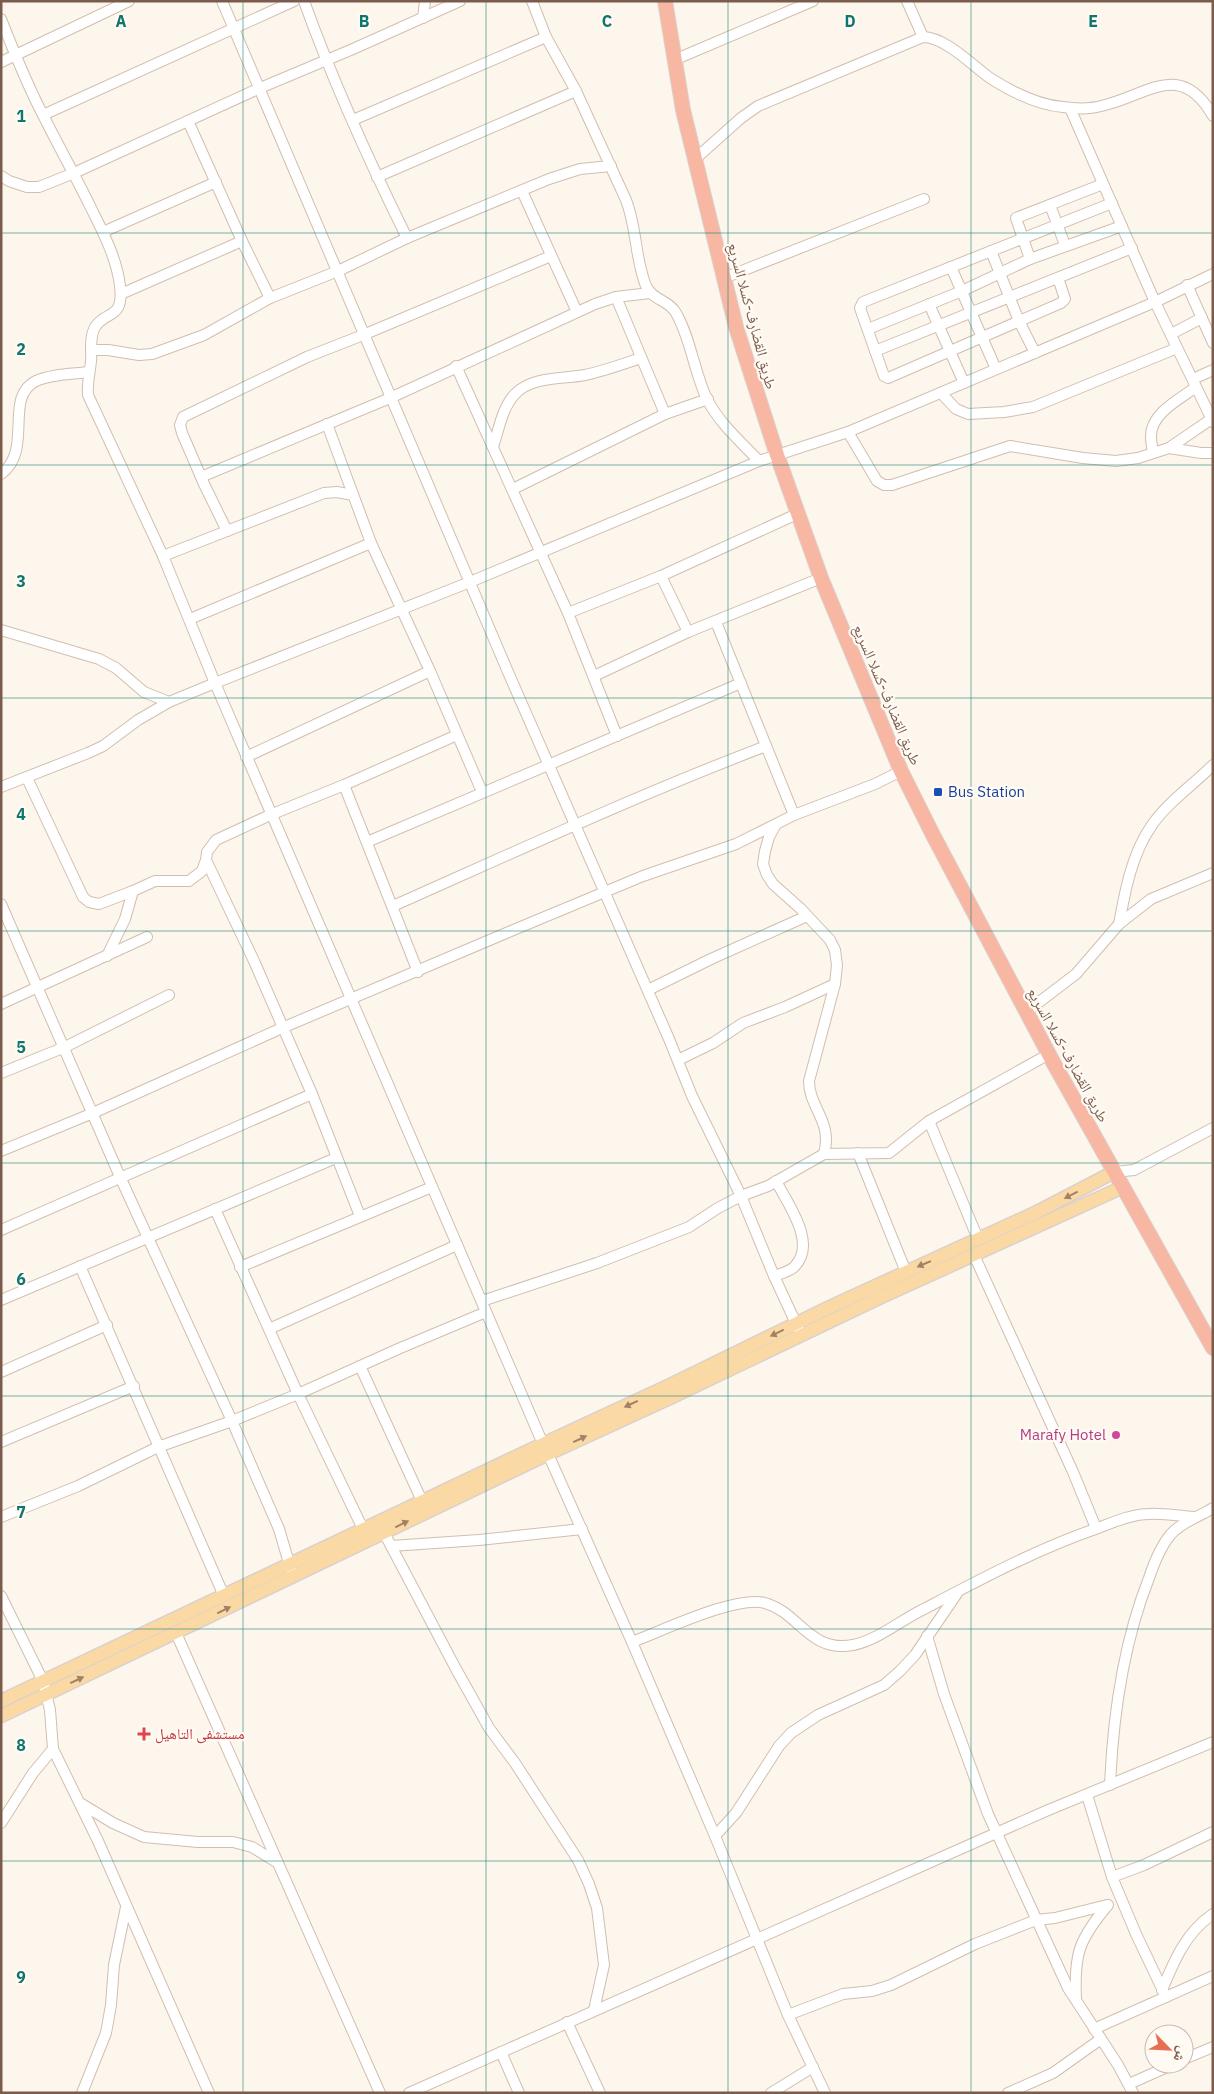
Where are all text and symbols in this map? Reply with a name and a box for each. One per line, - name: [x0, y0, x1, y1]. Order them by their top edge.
- text: A: [116, 11, 127, 31]
- text: B: [359, 11, 370, 31]
- text: C: [602, 11, 612, 31]
- text: D: [844, 11, 856, 31]
- text: E: [1088, 11, 1098, 31]
- text: 1: [16, 106, 26, 126]
- street label: طريق القضارف-كسلا السريع: [723, 241, 781, 391]
- text: 2: [16, 339, 26, 359]
- text: 3: [16, 571, 26, 591]
- street label: طريق القضارف-كسلا السريع: [848, 622, 926, 768]
- place label: Bus Station: [948, 782, 1025, 801]
- marker: Bus Station: [932, 786, 944, 798]
- text: 4: [16, 804, 26, 824]
- street label: طريق القضارف-كسلا السريع: [1023, 984, 1113, 1126]
- text: 5: [16, 1037, 26, 1057]
- one-way arrow: [1064, 1191, 1078, 1199]
- one-way arrow: [916, 1260, 931, 1268]
- text: 6: [16, 1269, 26, 1289]
- one-way arrow: [770, 1329, 784, 1337]
- one-way arrow: [624, 1400, 638, 1408]
- place label: Marafy Hotel: [1020, 1425, 1106, 1444]
- marker: Marafy Hotel: [1110, 1429, 1122, 1441]
- one-way arrow: [573, 1435, 587, 1443]
- text: 7: [16, 1502, 26, 1522]
- one-way arrow: [394, 1520, 409, 1529]
- one-way arrow: [217, 1606, 231, 1614]
- one-way arrow: [70, 1676, 84, 1684]
- place label: مستشفى التاهيل: [155, 1724, 245, 1744]
- marker: مستشفى التاهيل: [137, 1727, 151, 1741]
- text: 8: [16, 1735, 26, 1755]
- text: 9: [16, 1967, 26, 1987]
- north arrow: [1144, 2024, 1194, 2074]
- text: ش: [1170, 2044, 1192, 2065]

